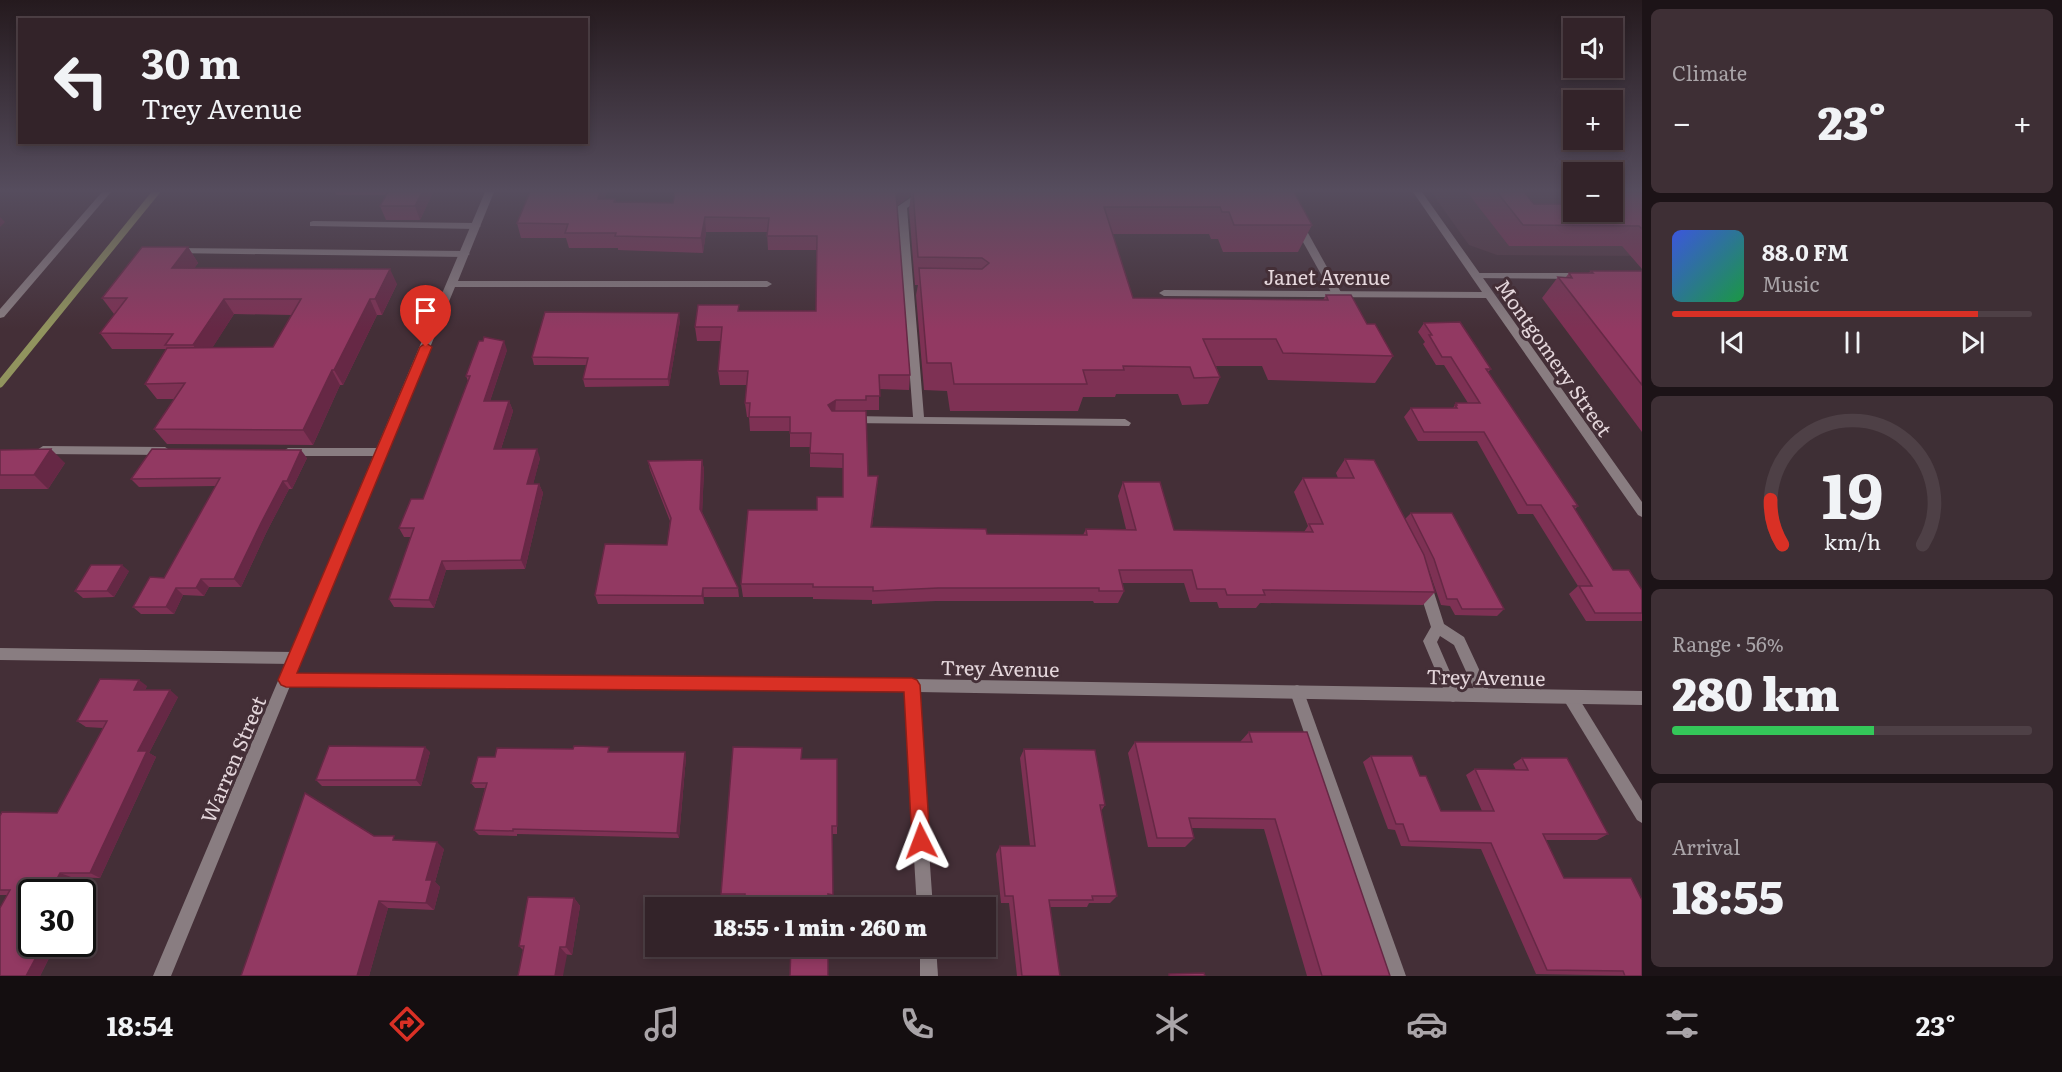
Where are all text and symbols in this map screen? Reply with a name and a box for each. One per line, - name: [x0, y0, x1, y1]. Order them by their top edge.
- map controls: [1563, 18, 1623, 222]
- button: sound: [1563, 18, 1623, 78]
- text: 30 m: [141, 30, 241, 92]
- icon: left: [42, 42, 120, 120]
- text: Climate: [1672, 57, 1747, 87]
- text: Trey Avenue: [141, 87, 302, 127]
- text: 23°: [1818, 87, 1886, 154]
- button: +: [1563, 90, 1623, 150]
- text: −: [1672, 96, 1691, 145]
- text: +: [2013, 96, 2032, 145]
- button: −: [1563, 162, 1623, 222]
- text: 88.0 FM: [1762, 235, 1849, 268]
- street label: Janet Avenue: [1264, 261, 1390, 291]
- text: Music: [1762, 268, 1819, 298]
- street label: Montgomery Street: [1489, 272, 1621, 442]
- pin: [400, 285, 451, 347]
- icon: arrive: [409, 294, 442, 327]
- icon: previous: [1716, 326, 1749, 359]
- icon: pause: [1836, 326, 1869, 359]
- icon: next: [1956, 326, 1989, 359]
- text: 19: [1821, 446, 1883, 538]
- text: km/h: [1823, 525, 1881, 557]
- text: Range · 56%: [1672, 628, 1784, 658]
- street label: Trey Avenue: [940, 651, 1060, 683]
- text: 280 km: [1672, 658, 1840, 725]
- street label: Trey Avenue: [1426, 660, 1546, 692]
- street label: Warren Street: [192, 691, 272, 827]
- position arrow: [889, 809, 953, 873]
- text: Arrival: [1672, 831, 1740, 861]
- text: 18:55: [1672, 861, 1784, 928]
- speed limit sign: 30: [18, 879, 96, 957]
- text: 18:55 · 1 min · 260 m: [714, 910, 927, 943]
- icon: directions: [386, 1003, 428, 1045]
- icon: music: [641, 1003, 683, 1045]
- icon: phone: [896, 1003, 938, 1045]
- icon: climate: [1151, 1003, 1193, 1045]
- icon: car: [1406, 1003, 1448, 1045]
- icon: filters: [1661, 1003, 1703, 1045]
- text: 18:54: [106, 1004, 173, 1044]
- text: 23°: [1916, 1004, 1955, 1044]

